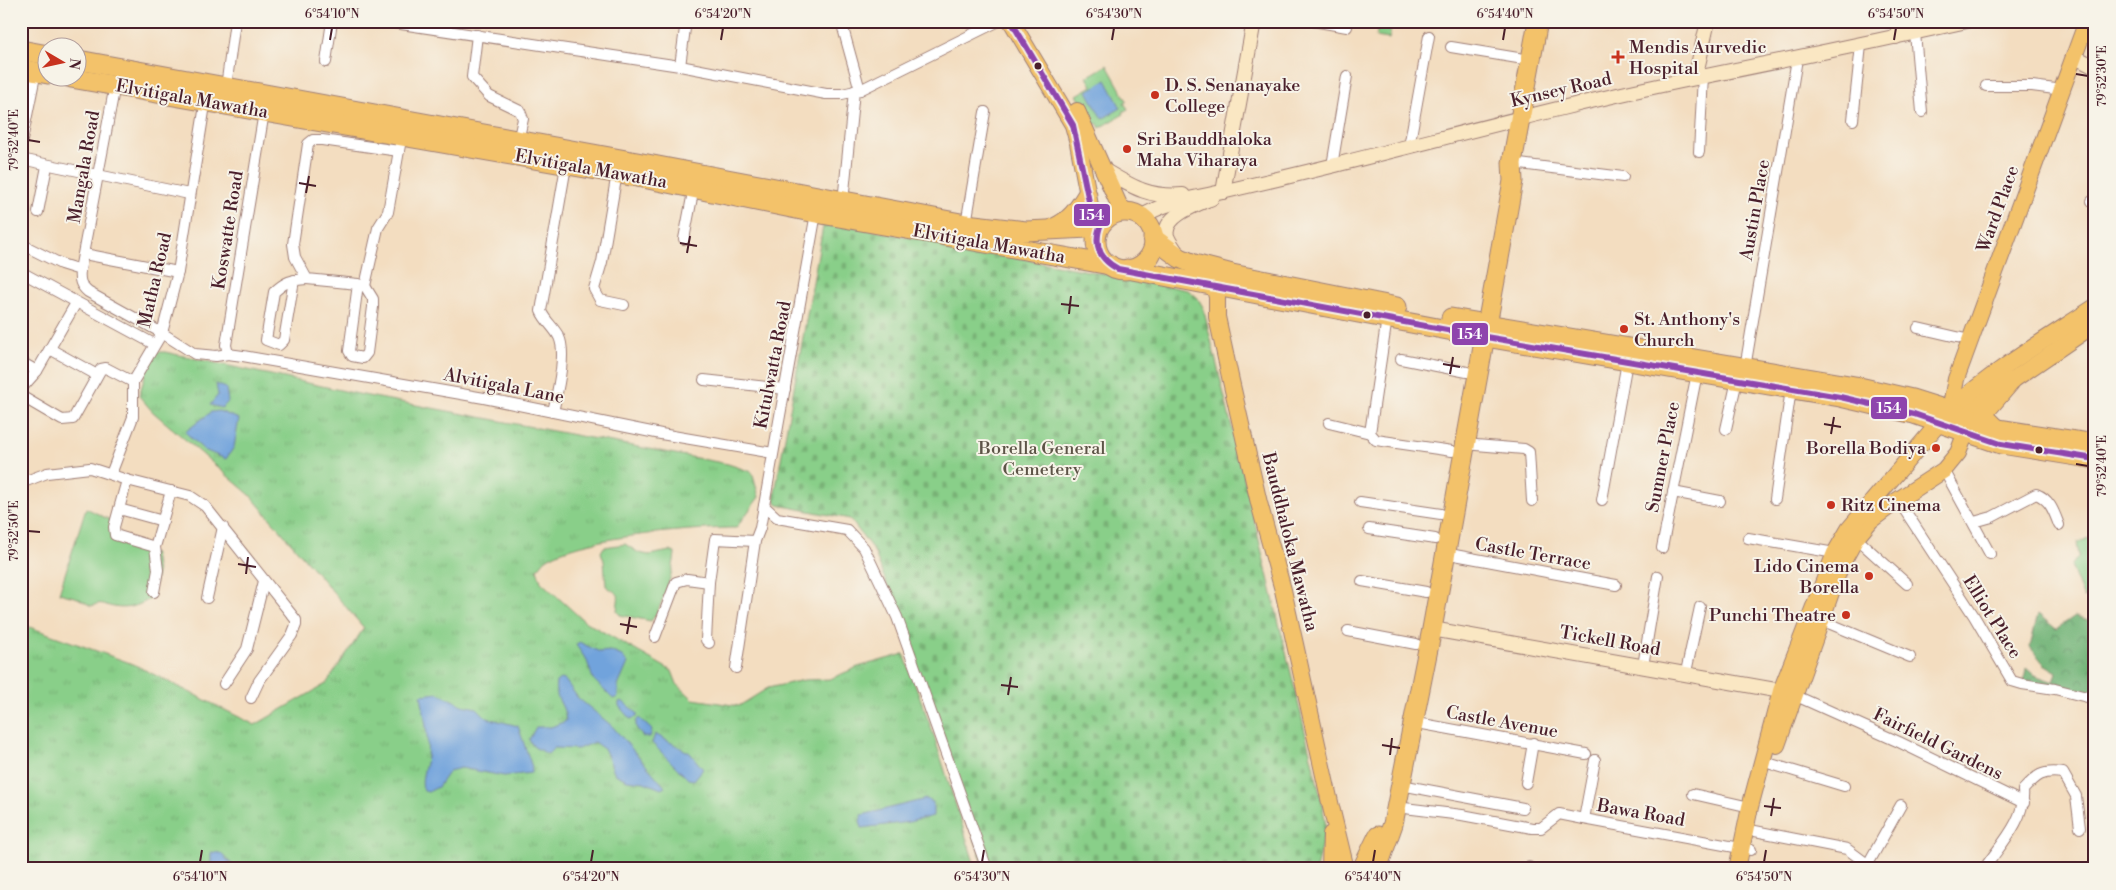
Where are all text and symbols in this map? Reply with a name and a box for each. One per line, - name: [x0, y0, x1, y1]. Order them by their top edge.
- text: 6°54'10"N: [305, 7, 359, 22]
- text: 6°54'20"N: [695, 7, 751, 22]
- text: 6°54'30"N: [1086, 7, 1142, 22]
- text: 6°54'40"N: [1476, 7, 1534, 22]
- text: 6°54'50"N: [1868, 7, 1924, 22]
- place label: Mendis Aurvedic Hospital: [1629, 36, 1766, 80]
- north arrow: [38, 38, 88, 88]
- text: 79°52'30"E: [2095, 45, 2110, 107]
- marker: Mendis Aurvedic Hospital: [1611, 50, 1625, 64]
- text: N: [64, 57, 84, 71]
- unlabelled marker: [1033, 61, 1043, 71]
- street label: Kynsey Road: [1508, 67, 1614, 113]
- street label: Elvitigala Mawatha: [114, 74, 271, 124]
- place label: D. S. Senanayake College: [1165, 74, 1300, 118]
- marker: D. S. Senanayake College: [1149, 89, 1161, 101]
- street label: Mangala Road: [63, 108, 105, 225]
- text: 79°52'40"E: [7, 109, 22, 171]
- place label: Sri Bauddhaloka Maha Viharaya: [1137, 128, 1273, 172]
- marker: Sri Bauddhaloka Maha Viharaya: [1121, 143, 1133, 155]
- street label: Elvitigala Mawatha: [513, 144, 670, 194]
- street label: Austin Place: [1735, 158, 1775, 263]
- street label: Ward Place: [1971, 162, 2024, 257]
- street label: Koswatte Road: [207, 168, 249, 291]
- line badge: 154: [1073, 203, 1111, 227]
- text: 154: [1079, 207, 1105, 225]
- street label: Elvitigala Mawatha: [911, 219, 1068, 269]
- street label: Matha Road: [133, 229, 177, 330]
- street label: Kitulwatta Road: [749, 298, 797, 431]
- place label: St. Anthony's Church: [1634, 308, 1740, 352]
- unlabelled marker: [1362, 310, 1372, 320]
- line badge: 154: [1451, 322, 1489, 346]
- marker: St. Anthony's Church: [1618, 323, 1630, 335]
- text: 154: [1457, 326, 1483, 344]
- street label: Alvitigala Lane: [441, 363, 566, 409]
- line badge: 154: [1870, 396, 1908, 420]
- street label: Sumner Place: [1641, 400, 1685, 514]
- text: 154: [1876, 400, 1902, 418]
- text: 79°52'40"E: [2095, 435, 2110, 497]
- park label: Borella General Cemetery: [977, 437, 1106, 481]
- place label: Borella Bodiya: [1805, 437, 1927, 460]
- marker: Borella Bodiya: [1930, 442, 1942, 454]
- unlabelled marker: [2034, 445, 2044, 455]
- street label: Bauddhaloka Mawatha: [1256, 449, 1324, 635]
- place label: Ritz Cinema: [1841, 494, 1942, 517]
- marker: Ritz Cinema: [1825, 499, 1837, 511]
- text: 79°52'50"E: [7, 500, 22, 562]
- street label: Castle Terrace: [1473, 532, 1593, 576]
- place label: Lido Cinema Borella: [1754, 555, 1860, 599]
- marker: Lido Cinema Borella: [1863, 570, 1875, 582]
- street label: Elliot Place: [1957, 571, 2027, 663]
- place label: Punchi Theatre: [1709, 604, 1836, 627]
- marker: Punchi Theatre: [1840, 609, 1852, 621]
- street label: Tickell Road: [1558, 621, 1663, 661]
- street label: Castle Avenue: [1444, 701, 1560, 743]
- street label: Fairfield Gardens: [1869, 703, 2007, 785]
- street label: Bawa Road: [1594, 794, 1687, 832]
- text: 6°54'10"N: [173, 870, 227, 885]
- text: 6°54'20"N: [563, 870, 619, 885]
- text: 6°54'30"N: [954, 870, 1010, 885]
- text: 6°54'40"N: [1344, 870, 1402, 885]
- text: 6°54'50"N: [1736, 870, 1792, 885]

